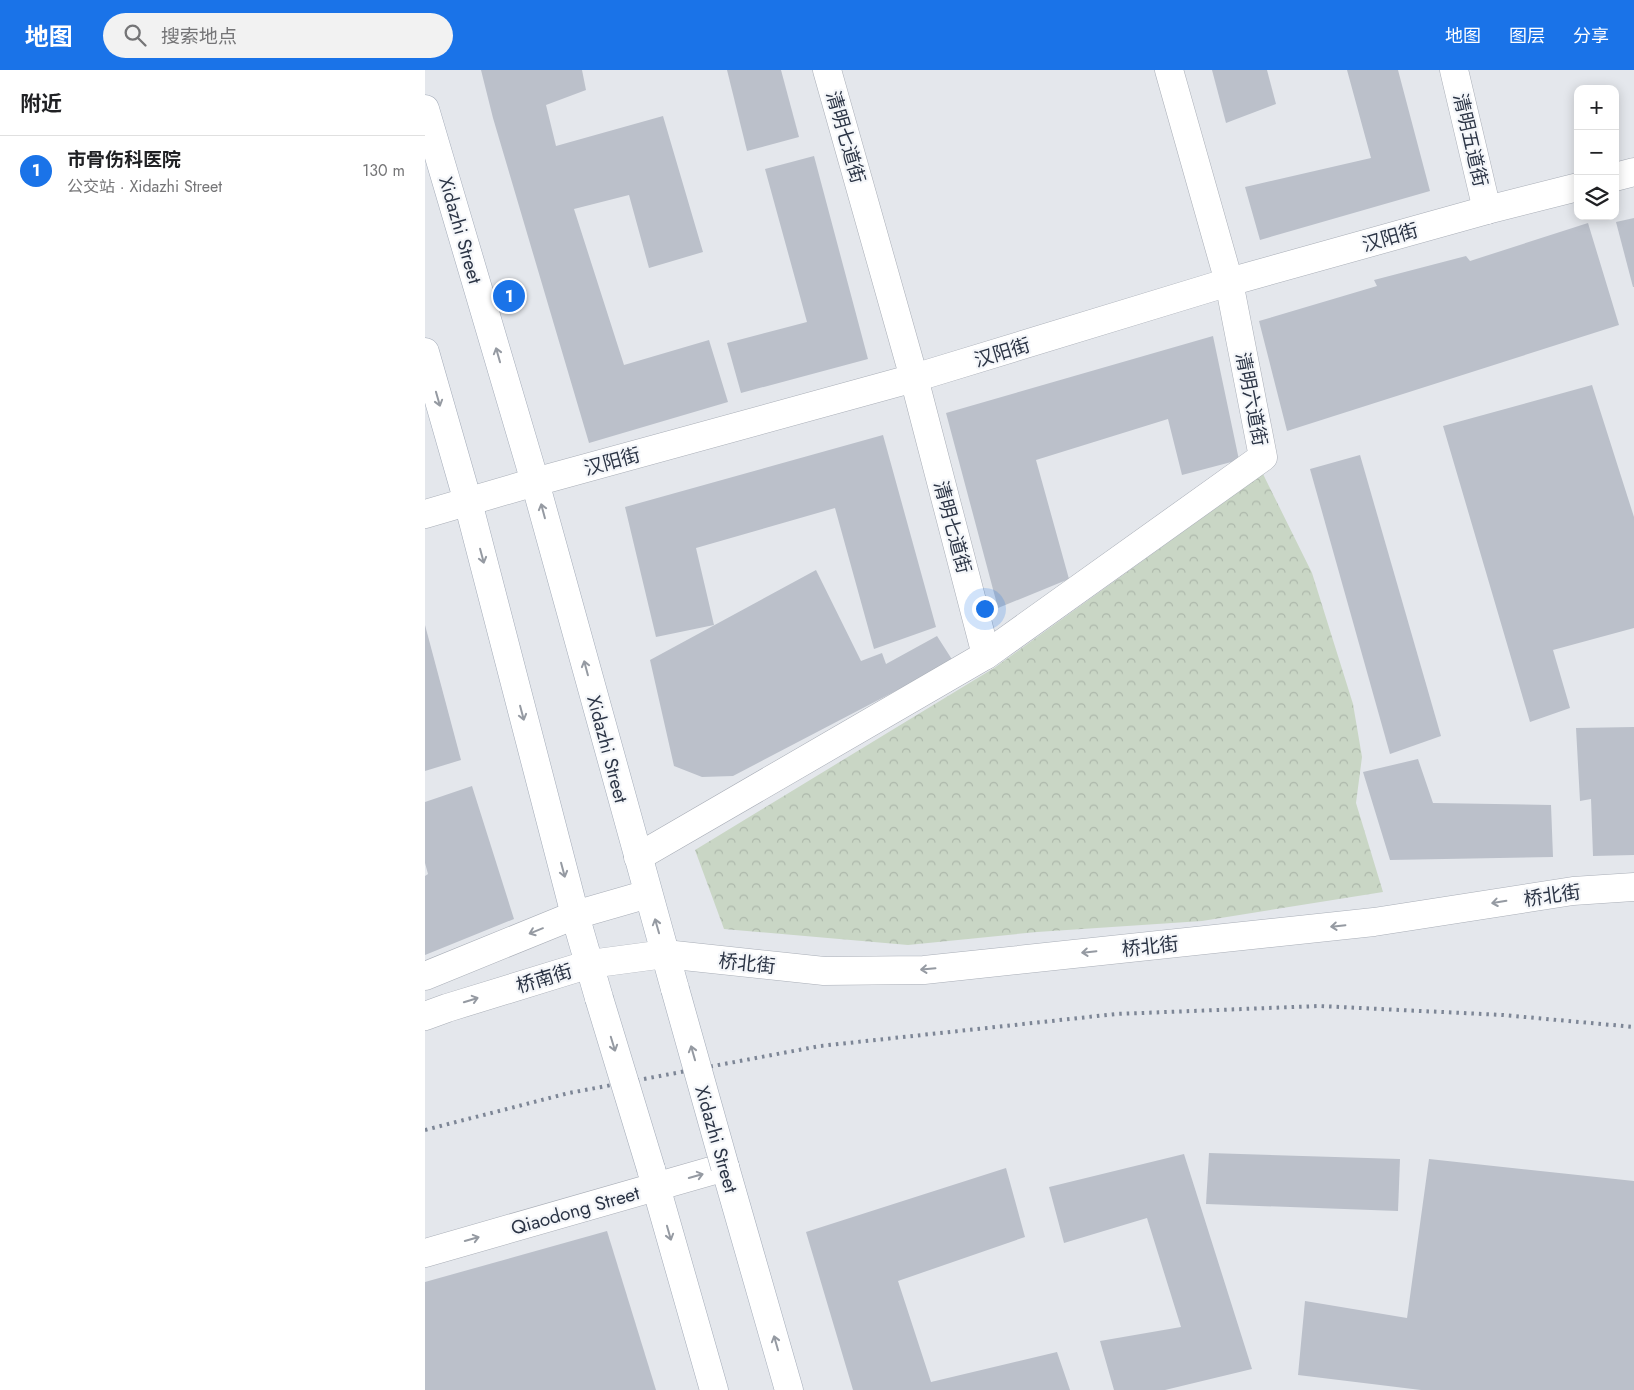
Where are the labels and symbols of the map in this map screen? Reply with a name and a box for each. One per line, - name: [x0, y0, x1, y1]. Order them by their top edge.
- street label: 清明七道街: [819, 88, 872, 187]
- street label: 清明五道街: [1447, 91, 1494, 189]
- street label: Xidazhi Street: [432, 173, 489, 287]
- street label: 汉阳街: [1359, 217, 1421, 258]
- pin: 1: [493, 277, 525, 315]
- street label: 汉阳街: [971, 331, 1033, 374]
- one-way arrow: [492, 347, 502, 363]
- street label: 清明六道街: [1229, 350, 1274, 448]
- one-way arrow: [434, 391, 444, 407]
- street label: 汉阳街: [581, 441, 643, 482]
- street label: 清明七道街: [927, 478, 978, 577]
- one-way arrow: [538, 504, 547, 520]
- one-way arrow: [477, 547, 487, 563]
- your location: [972, 596, 998, 622]
- one-way arrow: [581, 660, 590, 676]
- street label: Xidazhi Street: [580, 692, 635, 806]
- one-way arrow: [518, 704, 528, 720]
- one-way arrow: [559, 862, 569, 878]
- street label: 桥北街: [1522, 878, 1582, 913]
- one-way arrow: [1491, 898, 1507, 908]
- one-way arrow: [652, 918, 662, 934]
- one-way arrow: [1330, 921, 1346, 931]
- one-way arrow: [528, 928, 543, 937]
- street label: 桥北街: [1120, 930, 1180, 963]
- street label: 桥北街: [717, 947, 777, 980]
- one-way arrow: [1082, 947, 1098, 957]
- street label: 桥南街: [513, 957, 575, 1000]
- one-way arrow: [920, 965, 936, 974]
- one-way arrow: [463, 995, 479, 1005]
- one-way arrow: [609, 1036, 619, 1052]
- one-way arrow: [688, 1045, 697, 1061]
- street label: Xidazhi Street: [688, 1082, 745, 1196]
- one-way arrow: [687, 1170, 703, 1180]
- street label: Qiaodong Street: [508, 1179, 643, 1242]
- one-way arrow: [665, 1224, 675, 1240]
- one-way arrow: [463, 1234, 479, 1244]
- one-way arrow: [770, 1336, 780, 1352]

